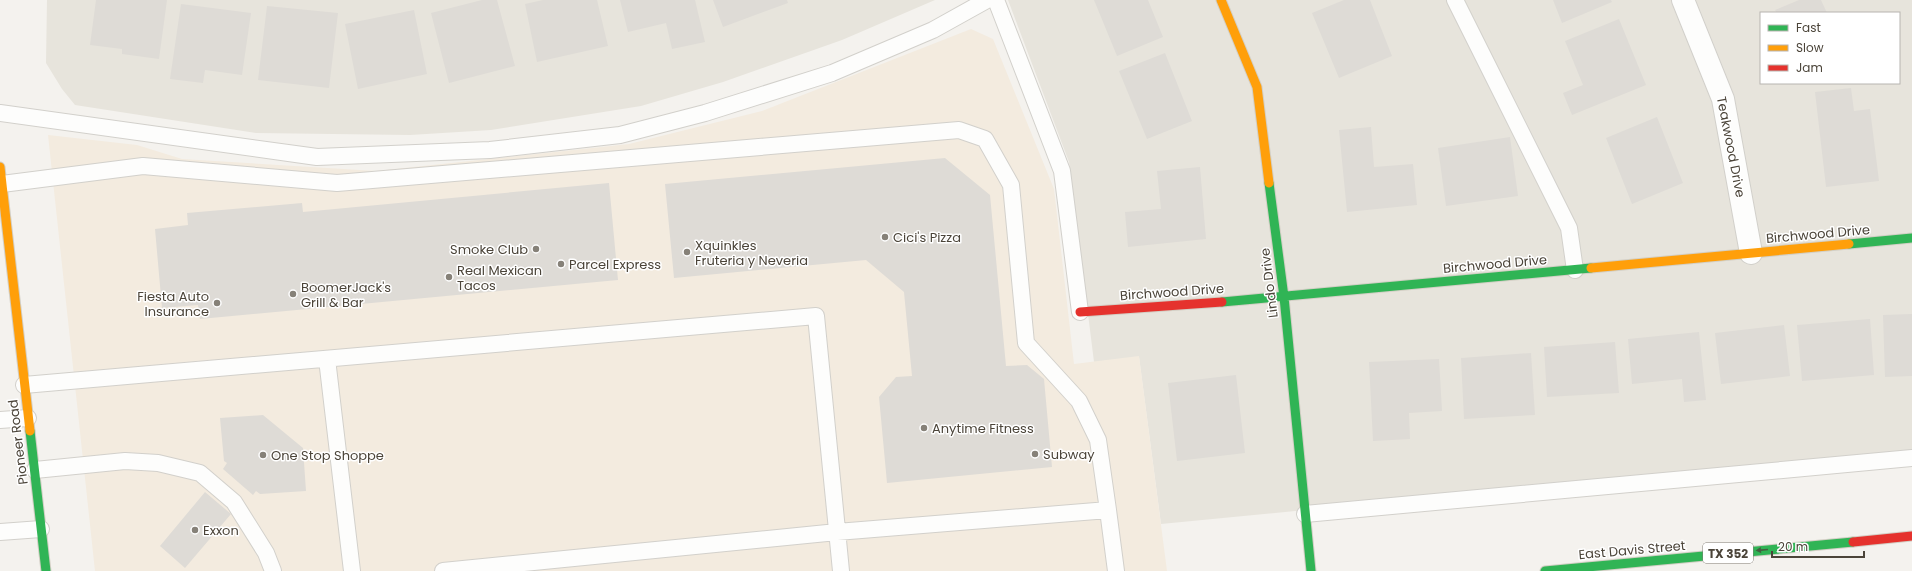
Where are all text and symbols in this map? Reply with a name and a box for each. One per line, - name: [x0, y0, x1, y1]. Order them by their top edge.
- legend: [1760, 12, 1900, 84]
- text: Fast: [1796, 19, 1821, 36]
- text: Slow: [1796, 39, 1824, 56]
- text: Jam: [1796, 59, 1823, 76]
- street label: Teakwood Drive: [1712, 95, 1750, 199]
- street label: Birchwood Drive: [1765, 220, 1871, 248]
- place label: Cici's Pizza: [893, 228, 961, 247]
- marker: Cici's Pizza: [880, 232, 890, 242]
- place label: Xquinkles Fruteria y Neveria: [695, 236, 808, 270]
- place label: Smoke Club: [450, 240, 528, 259]
- marker: Smoke Club: [531, 244, 541, 254]
- marker: Xquinkles Fruteria y Neveria: [682, 247, 692, 257]
- street label: Lindo Drive: [1255, 247, 1283, 319]
- street label: Birchwood Drive: [1442, 250, 1548, 278]
- place label: Parcel Express: [569, 255, 661, 274]
- marker: Parcel Express: [556, 259, 566, 269]
- place label: Real Mexican Tacos: [457, 261, 542, 295]
- marker: Real Mexican Tacos: [444, 272, 454, 282]
- place label: BoomerJack's Grill & Bar: [301, 278, 391, 312]
- street label: Birchwood Drive: [1119, 279, 1225, 305]
- place label: Fiesta Auto Insurance: [137, 287, 209, 321]
- marker: BoomerJack's Grill & Bar: [288, 289, 298, 299]
- marker: Fiesta Auto Insurance: [212, 298, 222, 308]
- street label: Pioneer Road: [3, 398, 33, 486]
- place label: Anytime Fitness: [932, 419, 1034, 438]
- marker: Anytime Fitness: [919, 423, 929, 433]
- place label: Subway: [1043, 445, 1095, 464]
- place label: One Stop Shoppe: [271, 446, 384, 465]
- marker: Subway: [1030, 449, 1040, 459]
- marker: One Stop Shoppe: [258, 450, 268, 460]
- place label: Exxon: [203, 521, 239, 540]
- marker: Exxon: [190, 525, 200, 535]
- scale bar: [1772, 533, 1864, 559]
- street label: East Davis Street: [1578, 536, 1687, 564]
- text: 20 m: [1778, 538, 1808, 555]
- road number: TX 352: [1703, 543, 1753, 563]
- one-way arrow: [1756, 547, 1768, 554]

